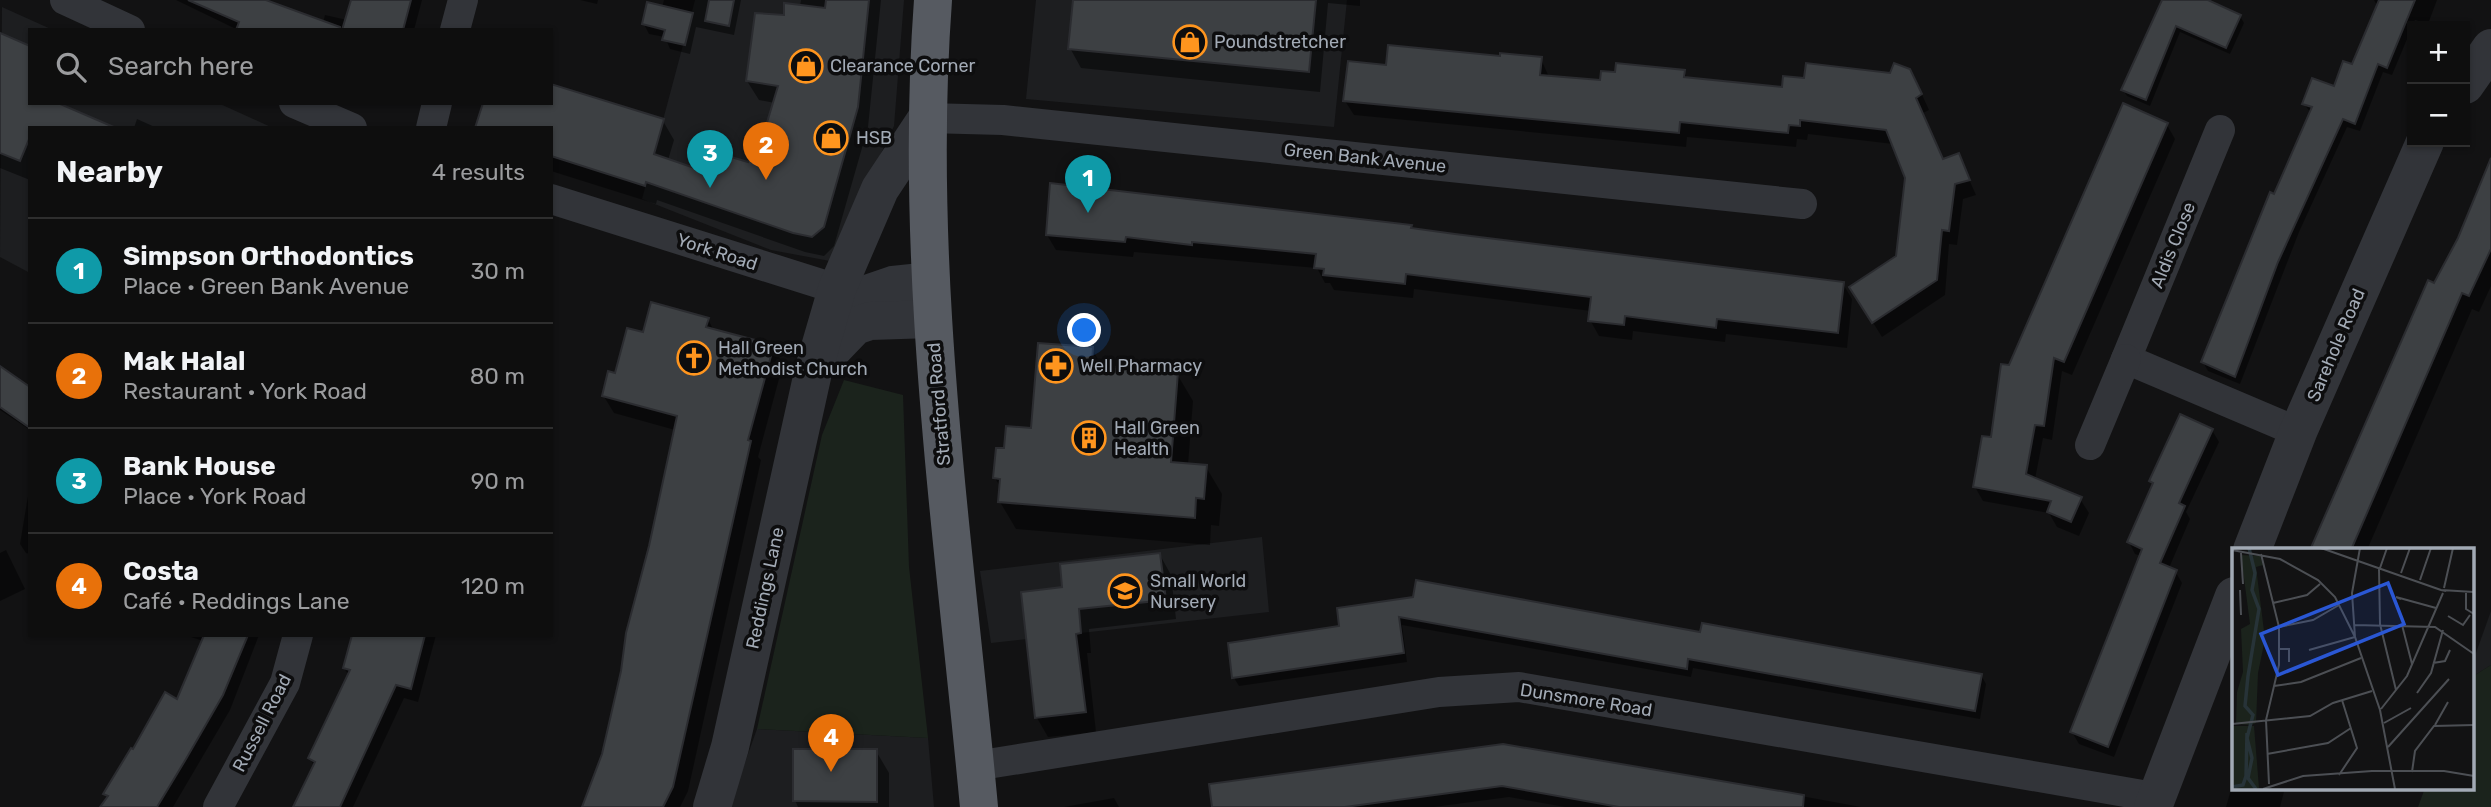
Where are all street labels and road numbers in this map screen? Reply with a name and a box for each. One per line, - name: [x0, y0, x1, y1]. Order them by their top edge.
- street label: Green Bank Avenue: [1283, 139, 1447, 177]
- street label: Aldis Close: [2146, 199, 2200, 291]
- street label: York Road: [674, 229, 760, 275]
- street label: Sarehole Road: [2302, 285, 2370, 405]
- street label: Stratford Road: [923, 342, 955, 466]
- street label: Reddings Lane: [741, 525, 789, 651]
- street label: Russell Road: [228, 670, 296, 776]
- street label: Dunsmore Road: [1518, 679, 1654, 721]

